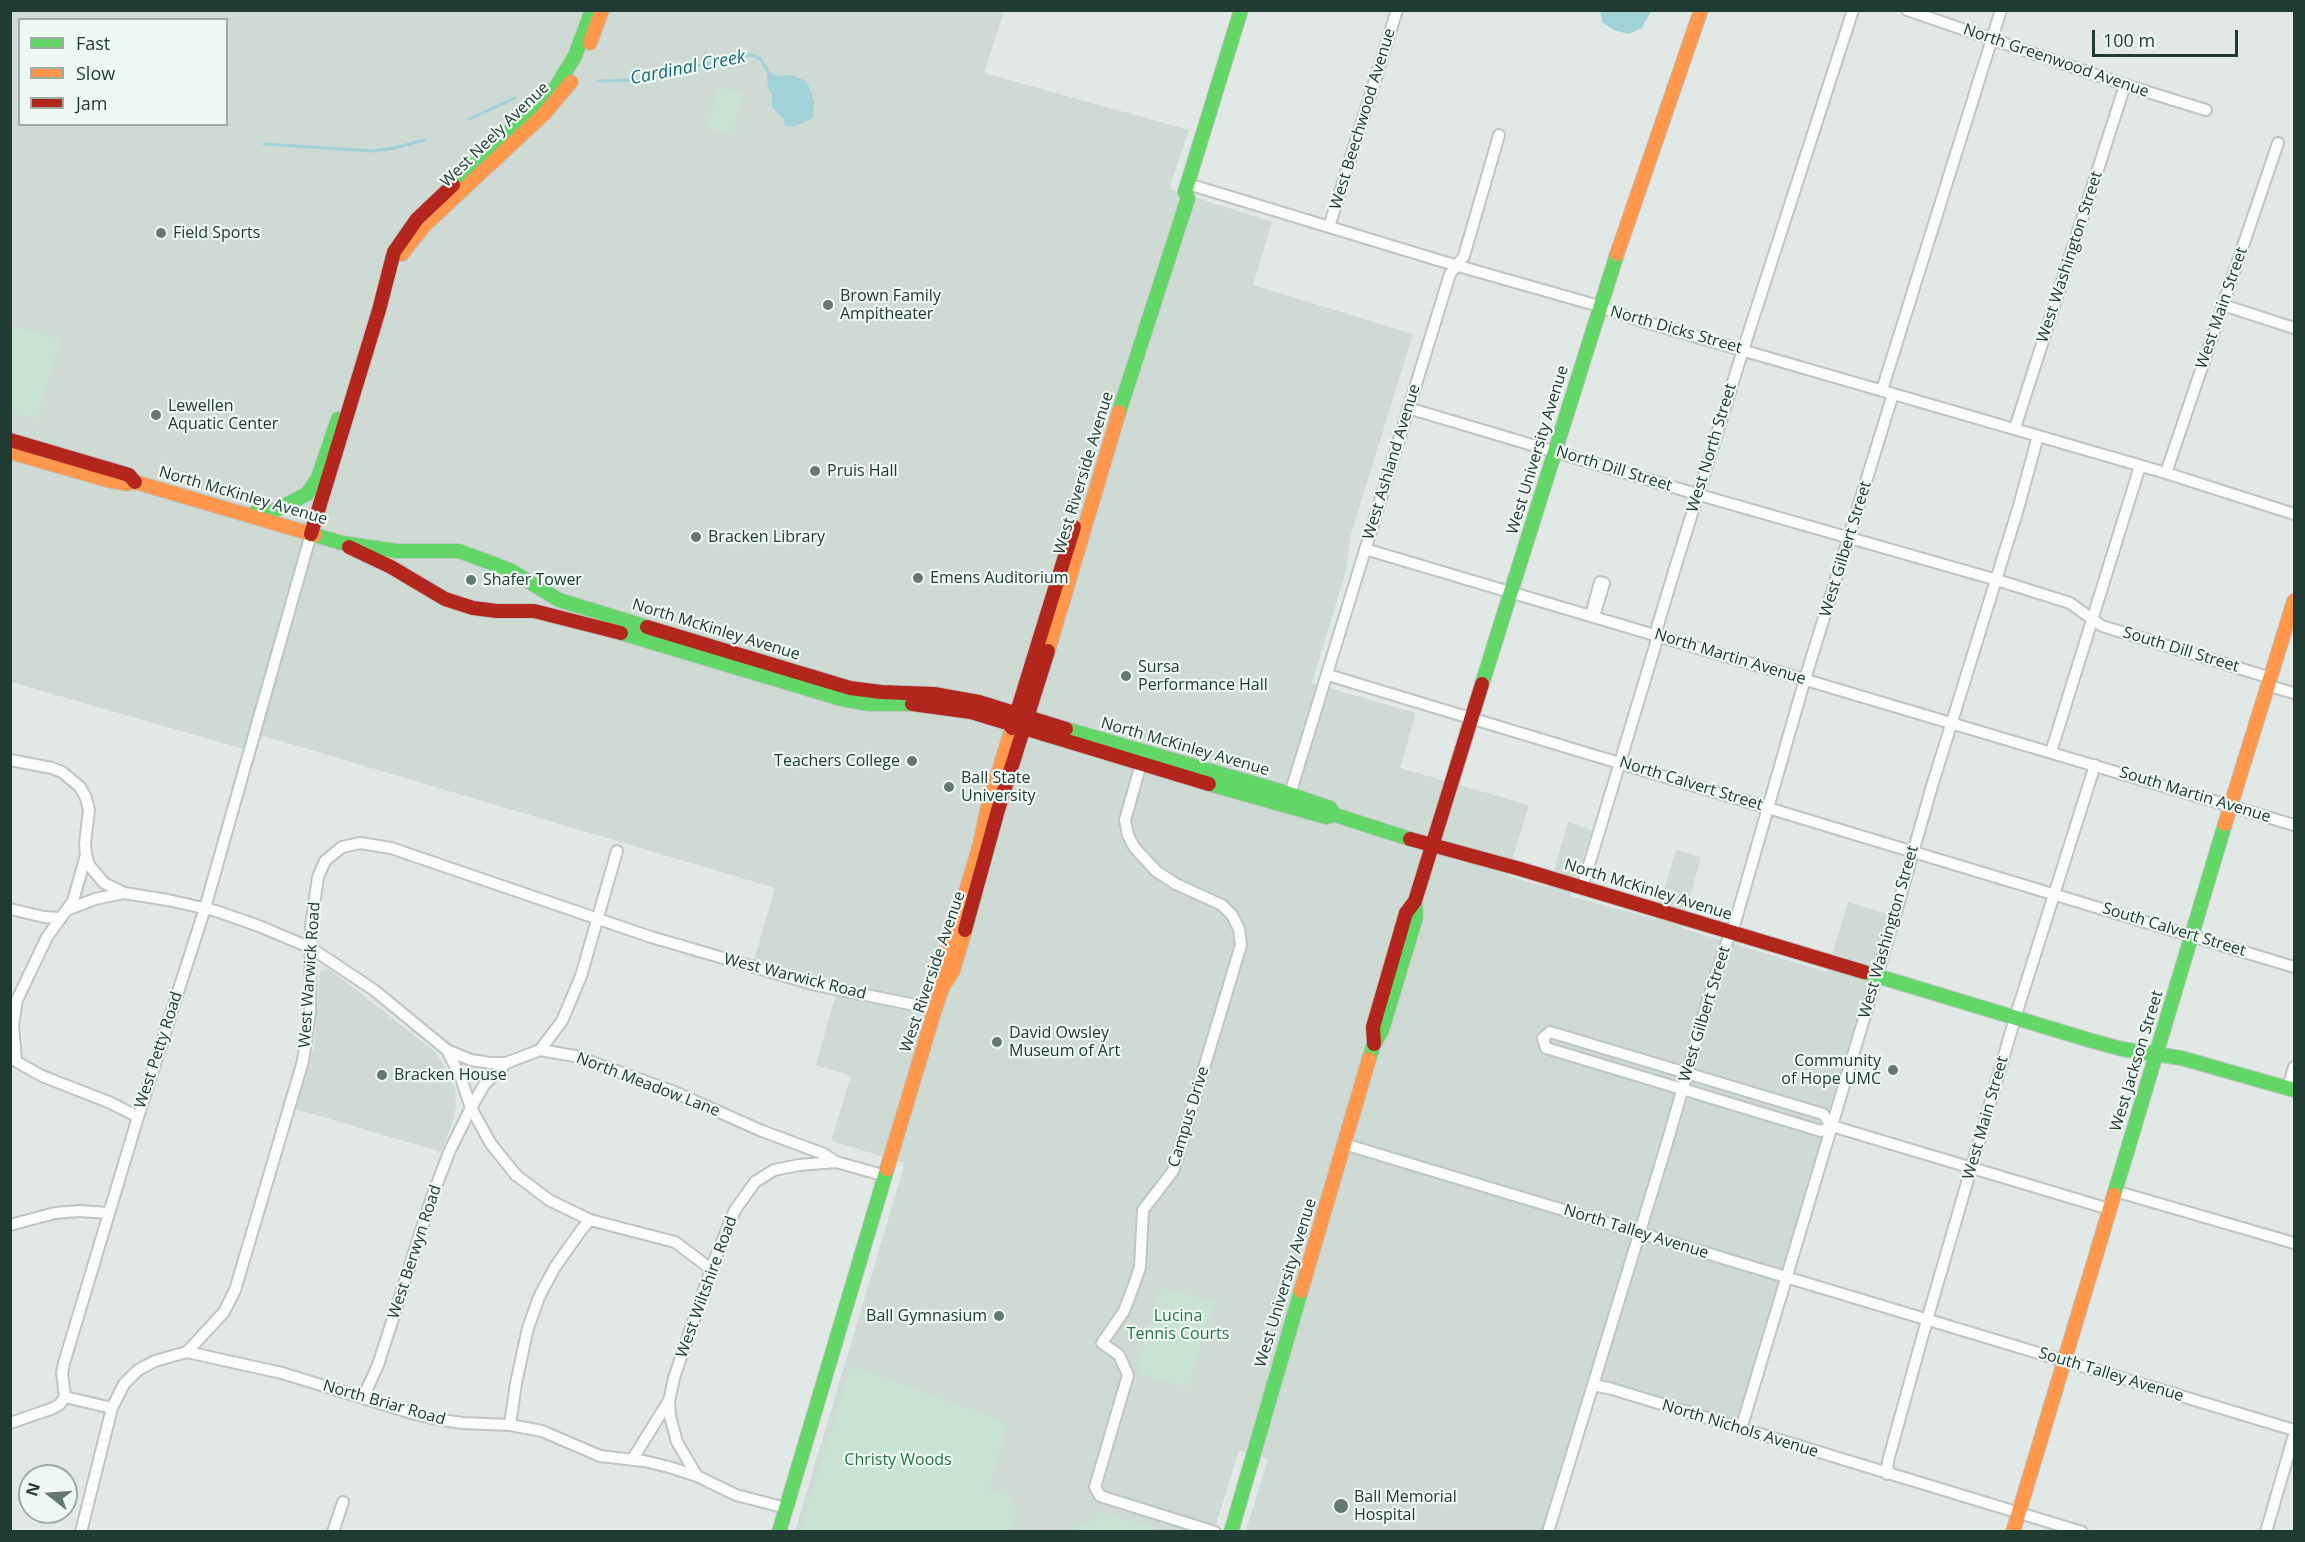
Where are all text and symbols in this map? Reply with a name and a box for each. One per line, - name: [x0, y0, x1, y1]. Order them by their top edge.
- legend: [18, 18, 228, 126]
- scale bar: [2095, 18, 2240, 56]
- street label: North Greenwood Avenue: [1961, 20, 2151, 102]
- street label: West Beechwood Avenue: [1326, 26, 1400, 212]
- text: 100 m: [2103, 28, 2155, 52]
- text: Fast: [76, 31, 110, 55]
- water label: Cardinal Creek: [629, 46, 747, 90]
- text: Slow: [76, 61, 115, 85]
- street label: West Neely Avenue: [437, 78, 553, 192]
- text: Jam: [76, 91, 108, 115]
- street label: West Washington Street: [2033, 169, 2107, 345]
- place label: Field Sports: [173, 223, 260, 243]
- marker: Field Sports: [154, 226, 168, 240]
- street label: West Main Street: [2192, 245, 2252, 371]
- place label: Brown Family Ampitheater: [840, 286, 941, 324]
- marker: Brown Family Ampitheater: [821, 298, 835, 312]
- street label: North Dicks Street: [1608, 302, 1744, 358]
- street label: West University Avenue: [1503, 363, 1573, 537]
- street label: West North Street: [1683, 381, 1741, 515]
- street label: West Ashland Avenue: [1359, 382, 1425, 542]
- street label: West Riverside Avenue: [1050, 389, 1118, 557]
- place label: Lewellen Aquatic Center: [168, 396, 278, 434]
- marker: Lewellen Aquatic Center: [149, 408, 163, 422]
- street label: North Dill Street: [1554, 442, 1674, 496]
- place label: Pruis Hall: [827, 461, 898, 481]
- street label: North McKinley Avenue: [156, 463, 330, 529]
- marker: Pruis Hall: [808, 464, 822, 478]
- street label: West Gilbert Street: [1816, 479, 1876, 619]
- place label: Bracken Library: [708, 527, 825, 547]
- marker: Bracken Library: [689, 530, 703, 544]
- place label: Emens Auditorium: [930, 568, 1069, 588]
- place label: Shafer Tower: [483, 570, 582, 590]
- marker: Emens Auditorium: [911, 571, 925, 585]
- marker: Shafer Tower: [464, 573, 478, 587]
- street label: North McKinley Avenue: [630, 595, 802, 665]
- street label: South Dill Street: [2121, 623, 2241, 677]
- street label: North Martin Avenue: [1652, 625, 1808, 689]
- place label: Sursa Performance Hall: [1138, 657, 1268, 695]
- marker: Sursa Performance Hall: [1119, 669, 1133, 683]
- street label: North McKinley Avenue: [1098, 714, 1272, 780]
- place label: Teachers College: [774, 751, 900, 771]
- street label: North Calvert Street: [1617, 753, 1765, 815]
- marker: Teachers College: [905, 754, 919, 768]
- street label: South Martin Avenue: [2117, 763, 2273, 827]
- place label: Ball State University: [961, 768, 1035, 806]
- marker: Ball State University: [942, 780, 956, 794]
- street label: West Washington Street: [1855, 843, 1923, 1021]
- street label: North McKinley Avenue: [1562, 855, 1734, 925]
- street label: West Riverside Avenue: [896, 889, 970, 1055]
- street label: South Calvert Street: [2100, 899, 2248, 961]
- street label: West Warwick Road: [295, 901, 325, 1049]
- street label: West Gilbert Street: [1675, 944, 1735, 1084]
- street label: West Warwick Road: [722, 950, 868, 1004]
- street label: West Jackson Street: [2106, 988, 2168, 1134]
- street label: West Petty Road: [131, 989, 187, 1111]
- place label: David Owsley Museum of Art: [1009, 1023, 1120, 1061]
- marker: David Owsley Museum of Art: [990, 1035, 1004, 1049]
- street label: North Meadow Lane: [574, 1049, 722, 1121]
- place label: Community of Hope UMC: [1781, 1051, 1881, 1089]
- street label: West Main Street: [1959, 1054, 2013, 1182]
- marker: Community of Hope UMC: [1886, 1063, 1900, 1077]
- street label: Campus Drive: [1165, 1064, 1213, 1170]
- place label: Bracken House: [394, 1065, 507, 1085]
- marker: Bracken House: [375, 1068, 389, 1082]
- street label: West Berwyn Road: [384, 1183, 446, 1321]
- street label: West University Avenue: [1251, 1196, 1321, 1370]
- street label: North Talley Avenue: [1561, 1201, 1711, 1263]
- street label: West Wiltshire Road: [672, 1214, 742, 1360]
- place label: Ball Gymnasium: [866, 1306, 987, 1326]
- park label: Lucina Tennis Courts: [1127, 1306, 1229, 1344]
- marker: Ball Gymnasium: [992, 1309, 1006, 1323]
- street label: South Talley Avenue: [2036, 1344, 2186, 1406]
- street label: North Briar Road: [321, 1376, 447, 1430]
- street label: North Nichols Avenue: [1659, 1396, 1821, 1462]
- park label: Christy Woods: [844, 1450, 952, 1470]
- north arrow: [18, 1464, 78, 1524]
- text: N: [20, 1480, 45, 1499]
- place label: Ball Memorial Hospital: [1354, 1487, 1457, 1525]
- marker: Ball Memorial Hospital: [1332, 1497, 1350, 1515]

